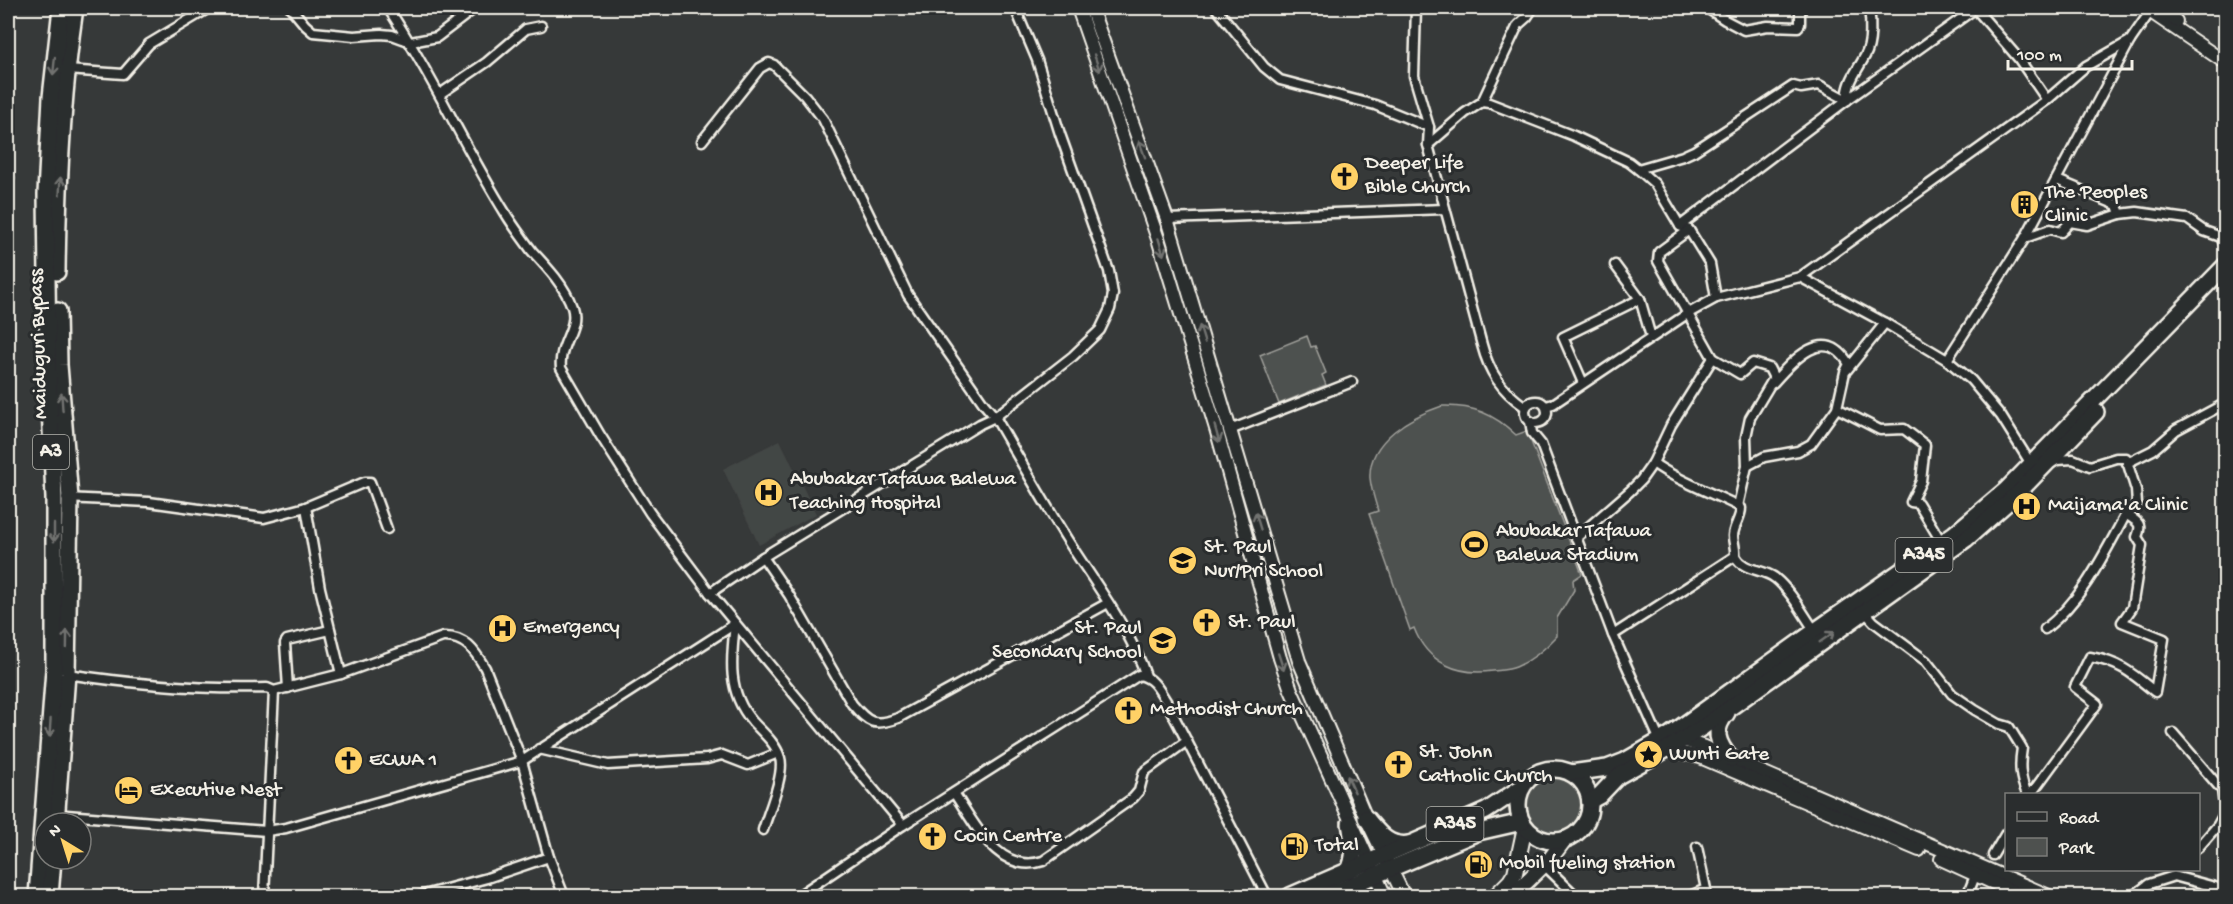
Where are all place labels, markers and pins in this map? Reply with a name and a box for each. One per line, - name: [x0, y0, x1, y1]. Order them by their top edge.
- place label: Deeper Life Bible Church: [1363, 152, 1470, 201]
- church icon: Deeper Life Bible Church: [1328, 160, 1360, 192]
- place label: The Peoples Clinic: [2044, 181, 2148, 230]
- building icon: The Peoples Clinic: [2008, 189, 2040, 221]
- place label: Abubakar Tafawa Balewa Teaching Hospital: [789, 468, 1017, 517]
- hospital icon: Abubakar Tafawa Balewa Teaching Hospital: [753, 476, 785, 508]
- hospital icon: Maijama'a Clinic: [2011, 490, 2043, 522]
- place label: Maijama'a Clinic: [2048, 494, 2188, 519]
- place label: Abubakar Tafawa Balewa Stadium: [1495, 520, 1653, 569]
- sports icon: Abubakar Tafawa Balewa Stadium: [1459, 528, 1491, 560]
- place label: St. Paul Nur/Pri School: [1204, 536, 1323, 585]
- school or university icon: St. Paul Nur/Pri School: [1167, 544, 1199, 576]
- church icon: St. Paul: [1191, 607, 1223, 639]
- place label: St. Paul: [1228, 611, 1296, 636]
- hospital icon: Emergency: [486, 612, 518, 644]
- place label: Emergency: [523, 616, 620, 641]
- place label: St. Paul Secondary School: [992, 617, 1142, 666]
- school or university icon: St. Paul Secondary School: [1147, 625, 1179, 657]
- church icon: Methodist Church: [1113, 694, 1145, 726]
- place label: Methodist Church: [1150, 698, 1303, 723]
- place icon: Wunti Gate: [1632, 739, 1664, 771]
- place label: St. John Catholic Church: [1419, 741, 1552, 790]
- place label: Wunti Gate: [1669, 743, 1770, 768]
- church icon: ECWA 1: [332, 745, 364, 777]
- place label: ECWA 1: [369, 749, 437, 774]
- church icon: St. John Catholic Church: [1382, 749, 1414, 781]
- hotel icon: Executive Nest: [113, 775, 145, 807]
- place label: Executive Nest: [150, 779, 283, 804]
- church icon: Cocin Centre: [917, 821, 949, 853]
- place label: Cocin Centre: [954, 825, 1063, 850]
- fuel station icon: Total: [1278, 830, 1310, 862]
- place label: Total: [1314, 834, 1359, 859]
- fuel station icon: Mobil fueling station: [1462, 848, 1494, 880]
- place label: Mobil fueling station: [1499, 852, 1675, 877]

